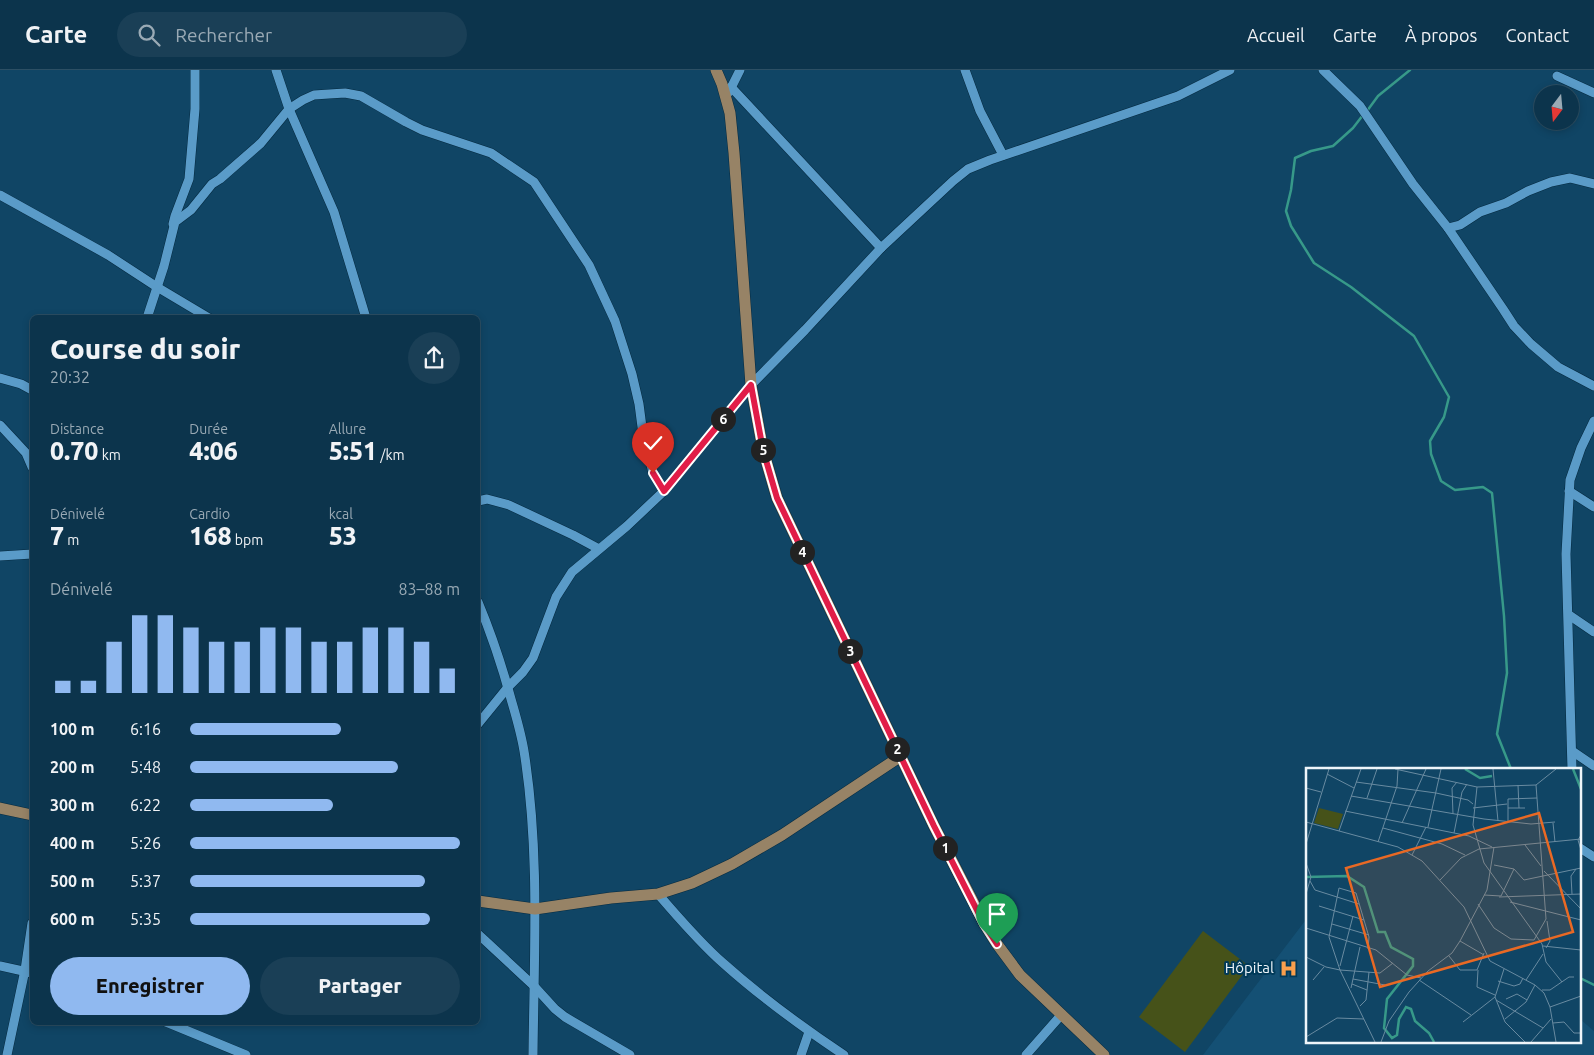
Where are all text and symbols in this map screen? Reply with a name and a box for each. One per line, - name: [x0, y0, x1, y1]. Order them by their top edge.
- search box: [117, 12, 467, 57]
- text: Carte: [25, 21, 87, 48]
- icon: search: [135, 21, 163, 49]
- text: Rechercher: [175, 24, 272, 46]
- text: Accueil: [1247, 25, 1305, 45]
- text: Carte: [1333, 25, 1377, 45]
- text: À propos: [1405, 25, 1477, 45]
- text: Contact: [1505, 25, 1569, 45]
- north arrow: [1534, 85, 1579, 130]
- map controls: [1534, 85, 1579, 130]
- button: share: [408, 332, 460, 384]
- text: Course du soir: [50, 333, 240, 364]
- text: 20:32: [50, 368, 90, 386]
- pin: 6: [710, 406, 736, 432]
- text: 6: [720, 411, 727, 427]
- text: Distance: [50, 421, 104, 437]
- text: Durée: [189, 421, 228, 437]
- text: Allure: [329, 421, 366, 437]
- pin: [632, 422, 674, 473]
- icon: check: [639, 429, 667, 457]
- text: 0.70: [50, 437, 98, 465]
- text: 4:06: [189, 437, 238, 465]
- text: 5:51: [329, 437, 377, 465]
- pin: 5: [750, 438, 776, 462]
- text: 5: [760, 442, 767, 458]
- text: km: [98, 447, 121, 463]
- text: /km: [377, 447, 405, 463]
- text: Dénivelé: [50, 506, 105, 522]
- text: Cardio: [189, 506, 230, 522]
- text: kcal: [329, 506, 353, 522]
- text: 7: [50, 522, 64, 550]
- text: 168: [189, 522, 232, 550]
- text: 53: [329, 522, 357, 550]
- text: m: [64, 532, 79, 548]
- text: bpm: [232, 532, 263, 548]
- pin: 4: [790, 540, 814, 564]
- text: 4: [799, 544, 806, 560]
- text: Dénivelé: [50, 580, 113, 598]
- text: 83–88 m: [398, 580, 460, 598]
- pin: 3: [838, 638, 862, 664]
- text: 3: [847, 643, 854, 659]
- text: 100 m: [50, 720, 95, 738]
- text: 6:16: [130, 720, 161, 738]
- pin: 2: [884, 736, 910, 762]
- text: 2: [894, 741, 901, 757]
- text: 200 m: [50, 758, 95, 776]
- text: 5:48: [130, 758, 161, 776]
- inset map: [1306, 768, 1582, 1042]
- text: 300 m: [50, 796, 95, 814]
- text: 6:22: [130, 796, 161, 814]
- text: 400 m: [50, 834, 95, 852]
- text: 5:26: [130, 834, 161, 852]
- pin: 1: [932, 836, 958, 860]
- text: 1: [942, 840, 949, 856]
- text: 500 m: [50, 872, 95, 890]
- text: 5:37: [130, 872, 161, 890]
- pin: [976, 893, 1018, 944]
- icon: arrive: [983, 900, 1011, 928]
- text: 600 m: [50, 910, 95, 928]
- text: 5:35: [130, 910, 161, 928]
- button: Enregistrer: [50, 957, 250, 1015]
- button: Partager: [260, 957, 460, 1015]
- hospital icon: Hôpital: [1278, 958, 1298, 978]
- place label: Hôpital: [1225, 959, 1274, 976]

